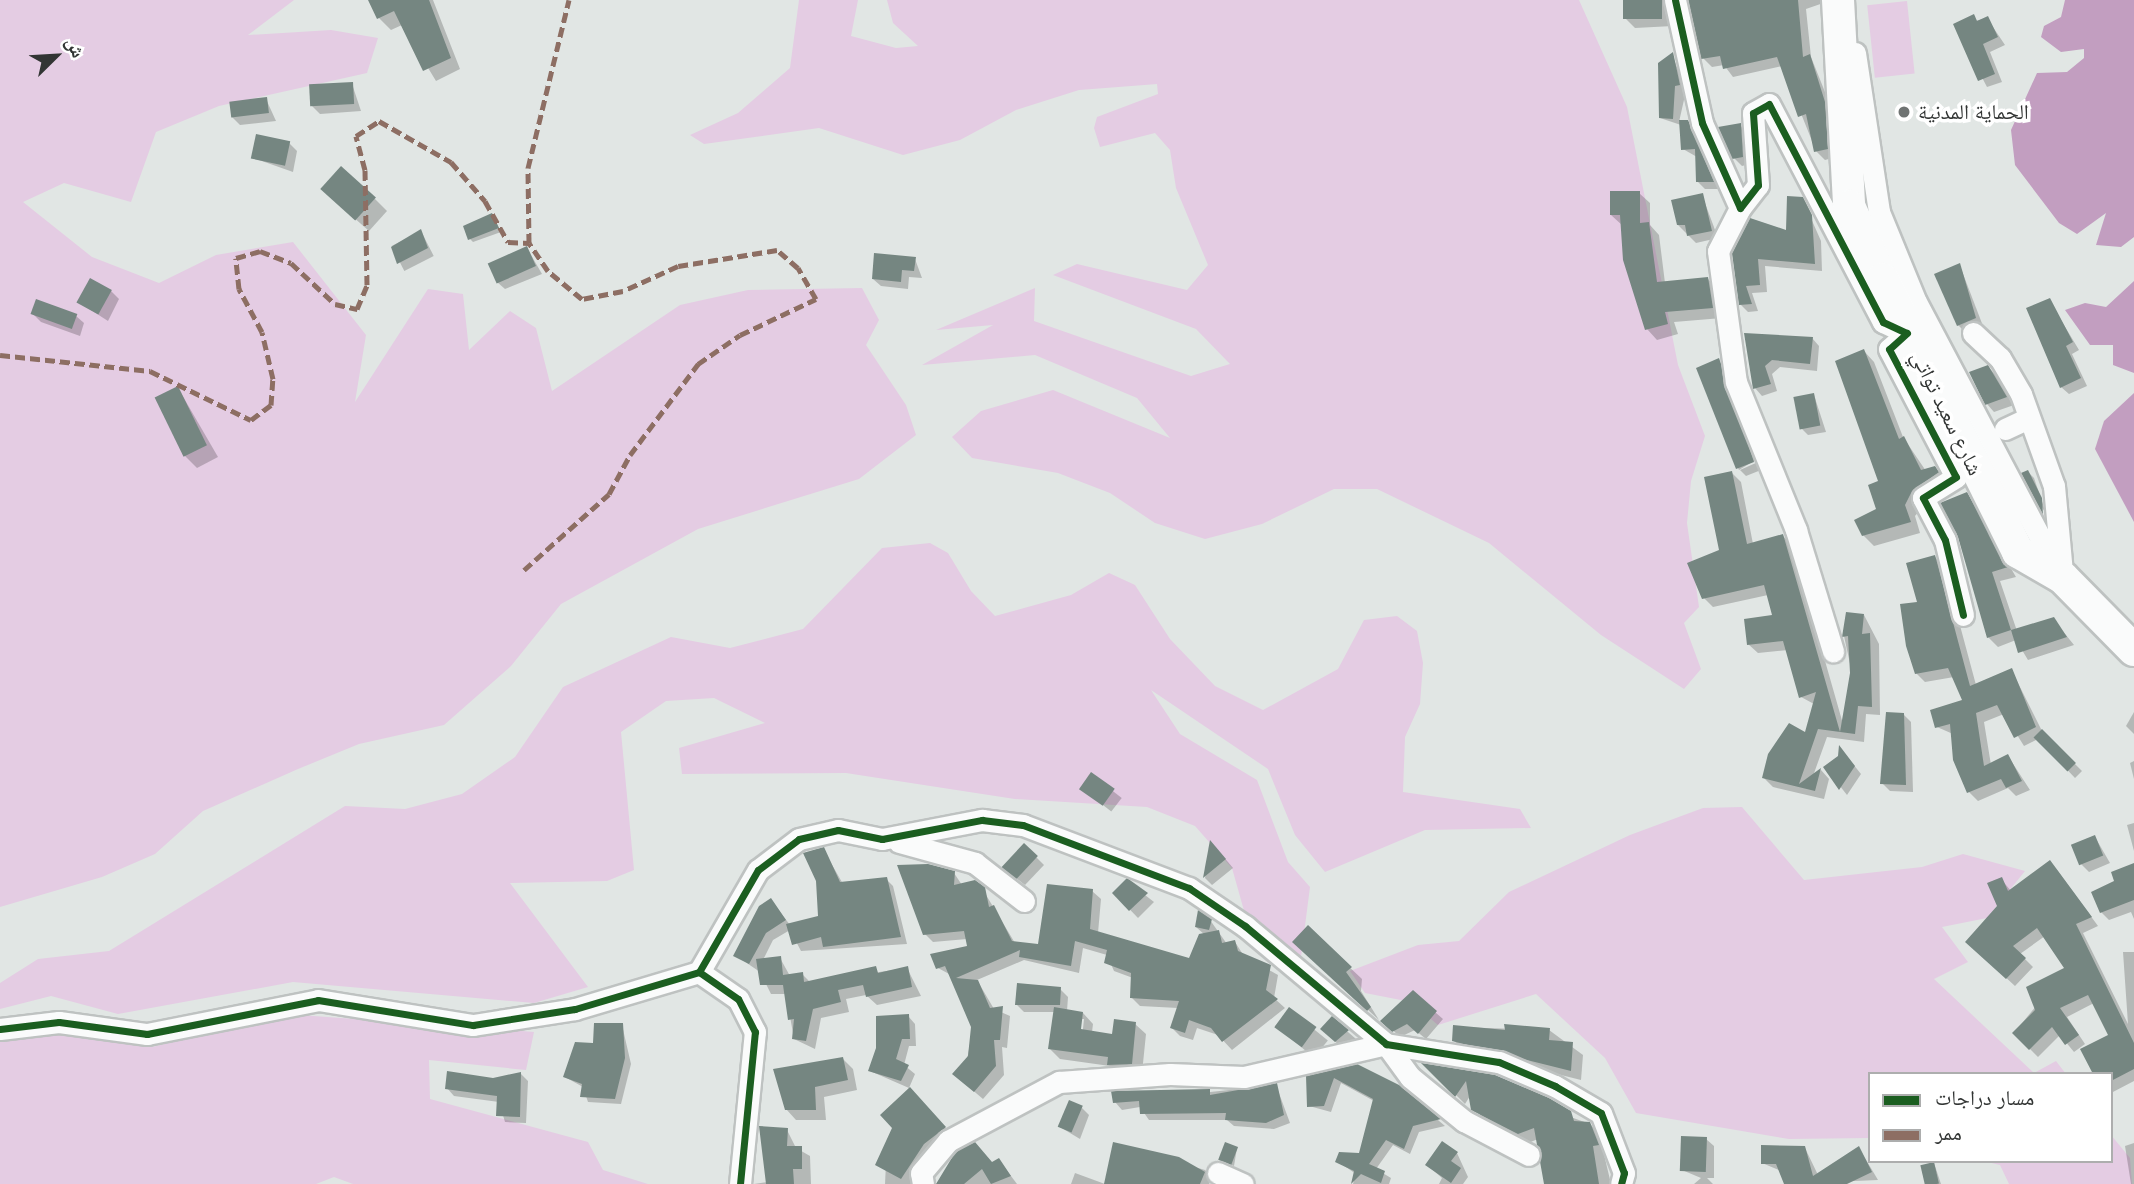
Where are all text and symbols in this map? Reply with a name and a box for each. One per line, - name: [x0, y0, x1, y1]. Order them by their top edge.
- north arrow: [21, 21, 91, 91]
- text: ش: [62, 34, 89, 61]
- place label: الحماية المدنية: [1918, 99, 2029, 125]
- marker: الحماية المدنية: [1896, 104, 1912, 120]
- street label: شارع سعيد تواتي: [1906, 347, 1988, 479]
- legend: [1868, 1072, 2113, 1163]
- text: مسار دراجات: [1935, 1086, 2034, 1109]
- text: ممر: [1935, 1121, 1962, 1144]

